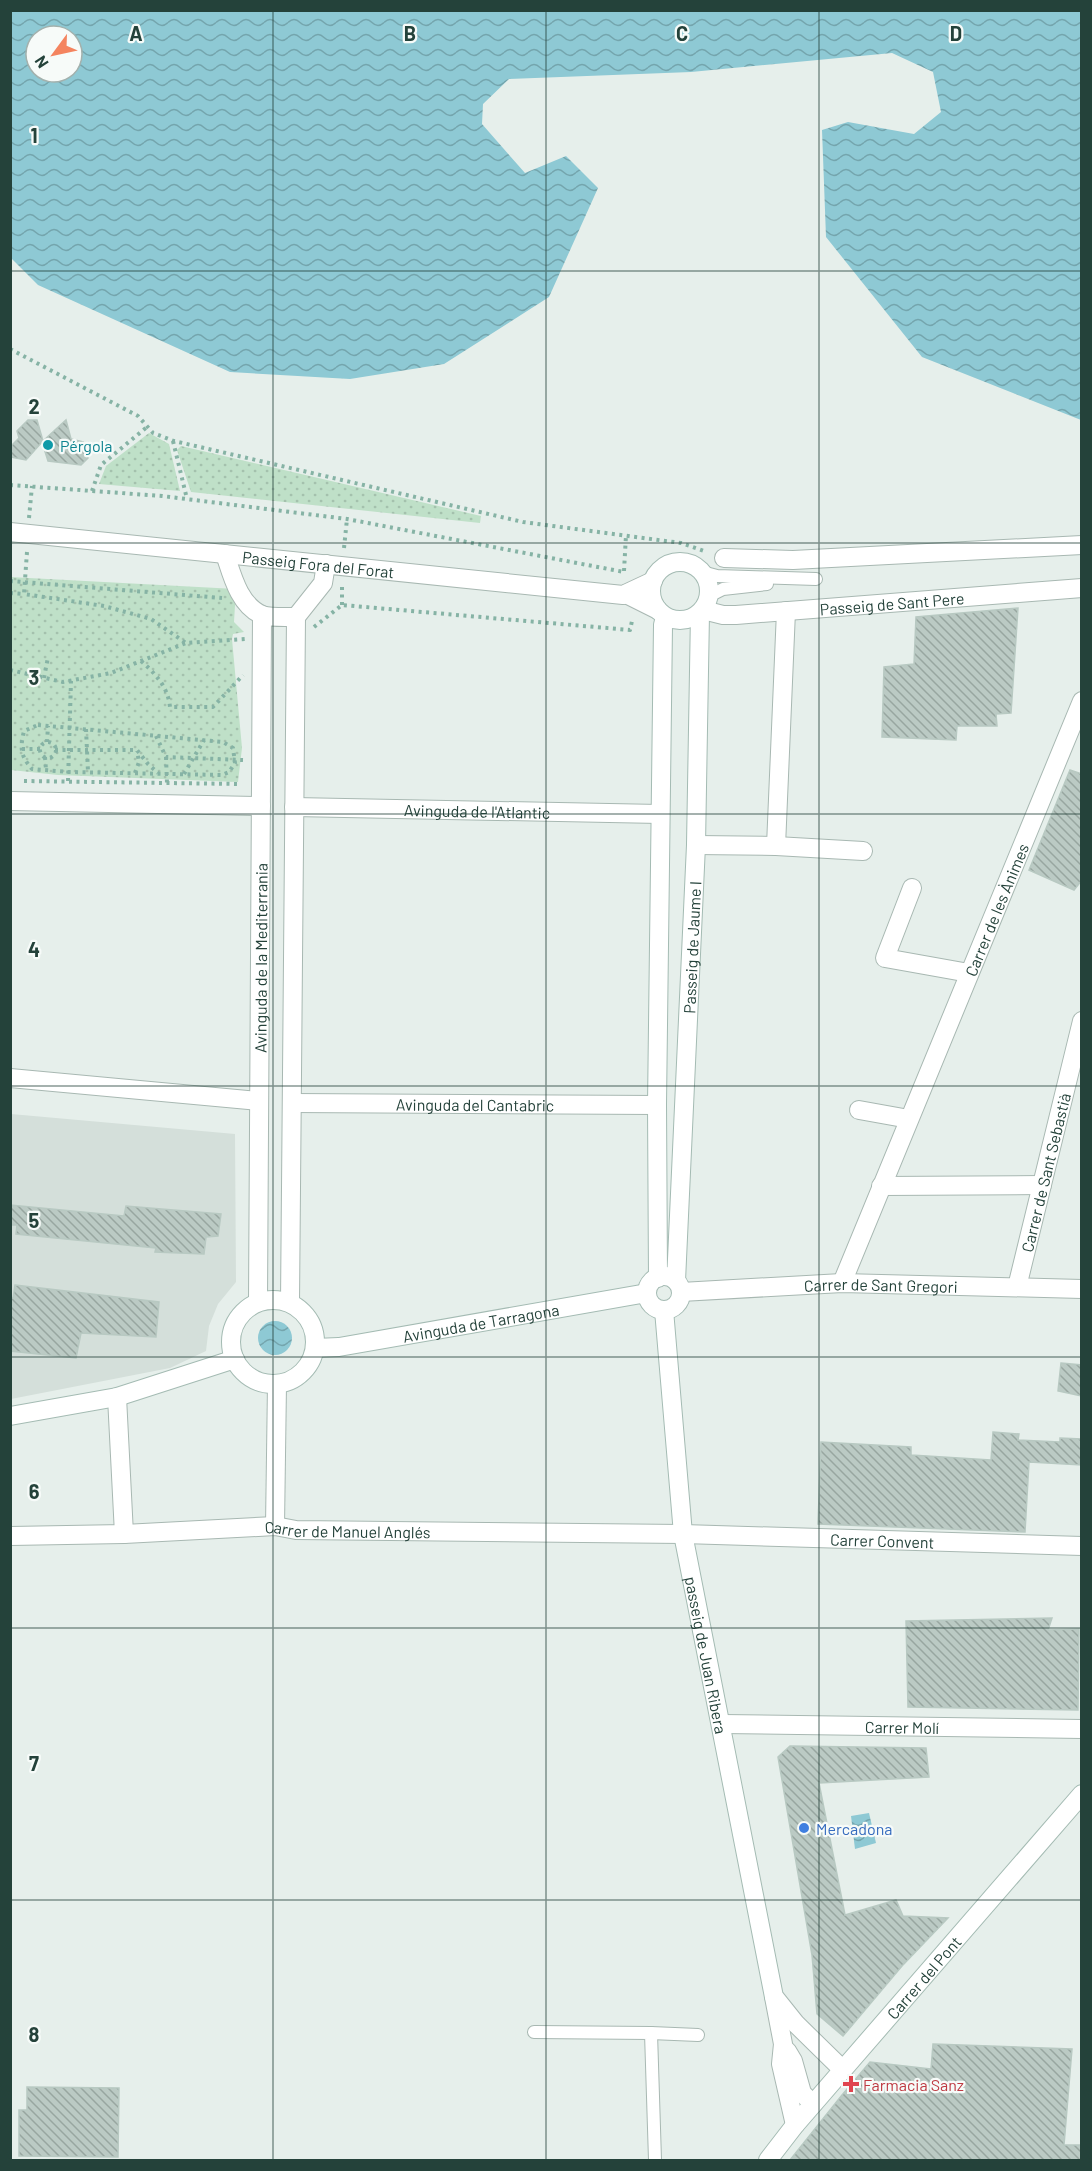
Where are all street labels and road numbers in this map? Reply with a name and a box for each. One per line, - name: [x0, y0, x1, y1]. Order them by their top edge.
- street label: Passeig Fora del Forat: [241, 546, 395, 581]
- street label: Passeig de Sant Pere: [819, 588, 965, 618]
- street label: Avinguda de l'Atlantic: [404, 800, 550, 821]
- street label: Carrer de les Ànimes: [960, 840, 1032, 979]
- street label: Avinguda de la Mediterrania: [250, 863, 270, 1053]
- street label: Passeig de Jaume I: [679, 881, 704, 1014]
- street label: Carrer de Sant Sebastià: [1016, 1091, 1074, 1254]
- street label: Avinguda del Cantabric: [396, 1094, 554, 1114]
- street label: Carrer de Sant Gregori: [803, 1273, 958, 1295]
- street label: Avinguda de Tarragona: [401, 1299, 560, 1345]
- street label: Carrer de Manuel Anglés: [264, 1517, 431, 1541]
- street label: Carrer Convent: [830, 1529, 935, 1551]
- street label: passeig de Juan Ribera: [682, 1575, 732, 1735]
- street label: Carrer Molí: [865, 1716, 940, 1737]
- street label: Carrer del Pont: [882, 1932, 964, 2022]

